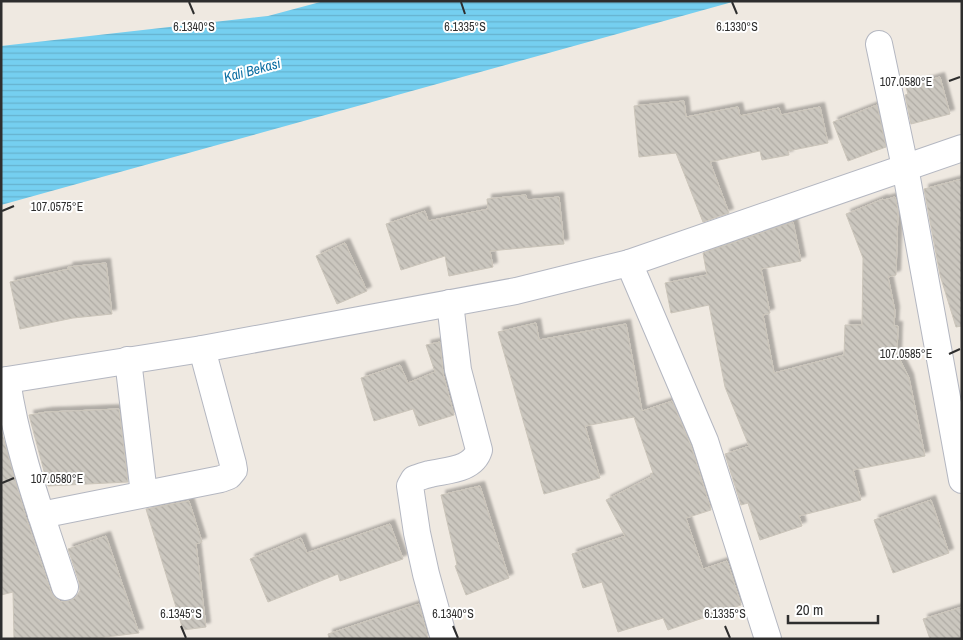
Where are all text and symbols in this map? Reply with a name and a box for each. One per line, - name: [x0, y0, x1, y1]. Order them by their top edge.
- text: 6.1340°S: [173, 19, 215, 35]
- text: 6.1335°S: [444, 19, 486, 35]
- text: 6.1330°S: [716, 19, 758, 35]
- water label: Kali Bekasi: [222, 54, 283, 86]
- text: 107.0580°E: [880, 74, 932, 90]
- text: 107.0575°E: [31, 199, 83, 215]
- text: 107.0585°E: [880, 346, 932, 362]
- text: 107.0580°E: [31, 471, 83, 487]
- scale bar: [788, 592, 878, 624]
- text: 20 m: [796, 599, 823, 620]
- text: 6.1345°S: [160, 606, 202, 622]
- text: 6.1340°S: [432, 606, 474, 622]
- text: 6.1335°S: [704, 606, 746, 622]

